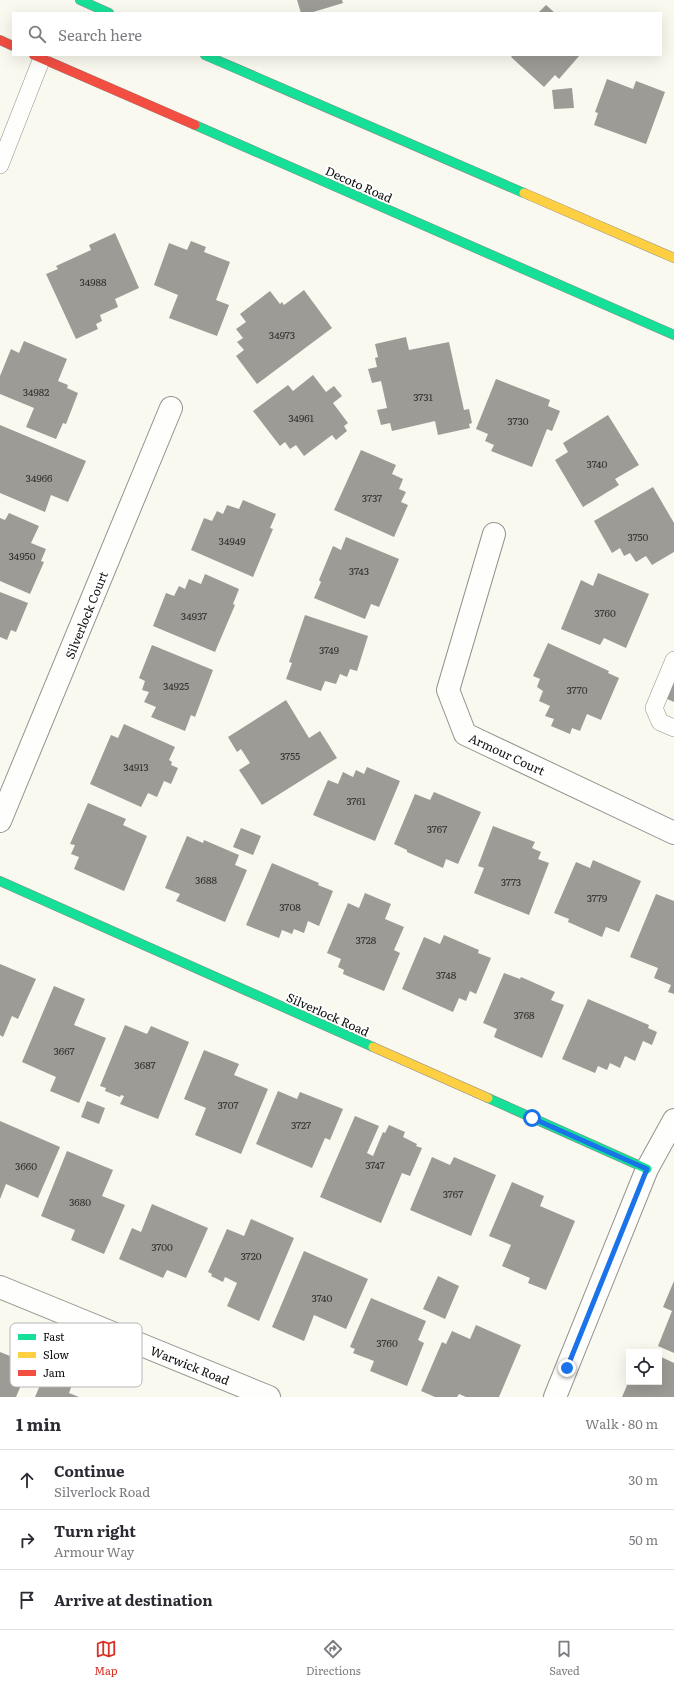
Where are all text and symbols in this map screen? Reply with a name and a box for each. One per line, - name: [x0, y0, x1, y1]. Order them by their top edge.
- search box: [12, 12, 662, 56]
- icon: search: [26, 23, 48, 45]
- text: Search here: [58, 23, 142, 46]
- street label: Decoto Road: [323, 161, 396, 207]
- house number: 34988: [79, 274, 107, 289]
- house number: 34973: [269, 327, 295, 342]
- house number: 34982: [23, 384, 49, 399]
- house number: 3731: [413, 389, 433, 404]
- house number: 34961: [288, 410, 314, 425]
- house number: 3730: [507, 413, 529, 428]
- house number: 3740: [587, 456, 608, 471]
- house number: 34966: [26, 470, 53, 485]
- house number: 3737: [362, 490, 382, 505]
- house number: 3750: [628, 529, 649, 544]
- house number: 34949: [219, 533, 245, 548]
- house number: 34950: [9, 548, 36, 563]
- house number: 3743: [349, 563, 369, 578]
- street label: Silverlock Court: [60, 568, 112, 662]
- house number: 3760: [594, 605, 616, 620]
- house number: 34937: [181, 608, 207, 623]
- house number: 3749: [319, 642, 339, 657]
- house number: 34925: [163, 678, 189, 693]
- house number: 3770: [566, 682, 588, 697]
- street label: Armour Court: [466, 729, 548, 780]
- house number: 3755: [280, 748, 300, 763]
- house number: 34913: [123, 759, 149, 774]
- house number: 3761: [346, 793, 366, 808]
- house number: 3767: [427, 821, 447, 836]
- house number: 3688: [195, 872, 217, 887]
- house number: 3773: [501, 874, 521, 889]
- house number: 3779: [587, 890, 607, 905]
- house number: 3708: [279, 899, 301, 914]
- house number: 3728: [356, 932, 377, 947]
- house number: 3748: [436, 967, 457, 982]
- street label: Silverlock Road: [284, 988, 373, 1041]
- house number: 3768: [513, 1007, 535, 1022]
- house number: 3667: [53, 1043, 75, 1058]
- house number: 3687: [134, 1057, 156, 1072]
- house number: 3707: [217, 1097, 239, 1112]
- route start: [523, 1109, 541, 1127]
- house number: 3727: [291, 1117, 311, 1132]
- house number: 3747: [365, 1157, 385, 1172]
- house number: 3660: [15, 1158, 37, 1173]
- house number: 3767: [443, 1186, 463, 1201]
- house number: 3680: [69, 1194, 91, 1209]
- house number: 3700: [151, 1239, 173, 1254]
- house number: 3720: [240, 1248, 262, 1263]
- house number: 3740: [312, 1290, 333, 1305]
- legend: [10, 1323, 142, 1387]
- text: Fast: [43, 1328, 65, 1344]
- house number: 3760: [376, 1335, 398, 1350]
- street label: Warwick Road: [148, 1341, 233, 1389]
- text: Slow: [43, 1346, 69, 1362]
- map controls: [626, 1349, 662, 1385]
- button: locate: [626, 1349, 662, 1385]
- route end: [558, 1359, 576, 1377]
- text: Jam: [43, 1364, 66, 1380]
- text: 1 min: [16, 1411, 61, 1436]
- text: Walk · 80 m: [585, 1414, 658, 1433]
- text: Continue: [54, 1459, 124, 1482]
- icon: ahead: [16, 1469, 38, 1491]
- text: 30 m: [628, 1470, 658, 1489]
- text: Silverlock Road: [54, 1482, 150, 1501]
- text: Turn right: [54, 1519, 136, 1542]
- icon: right: [16, 1529, 38, 1551]
- text: 50 m: [629, 1530, 658, 1549]
- text: Armour Way: [54, 1542, 134, 1561]
- text: Arrive at destination: [54, 1588, 213, 1611]
- icon: arrive: [16, 1589, 38, 1611]
- tab: Map: [94, 1638, 118, 1678]
- tab: Directions: [306, 1638, 361, 1678]
- tab: Saved: [549, 1638, 580, 1678]

